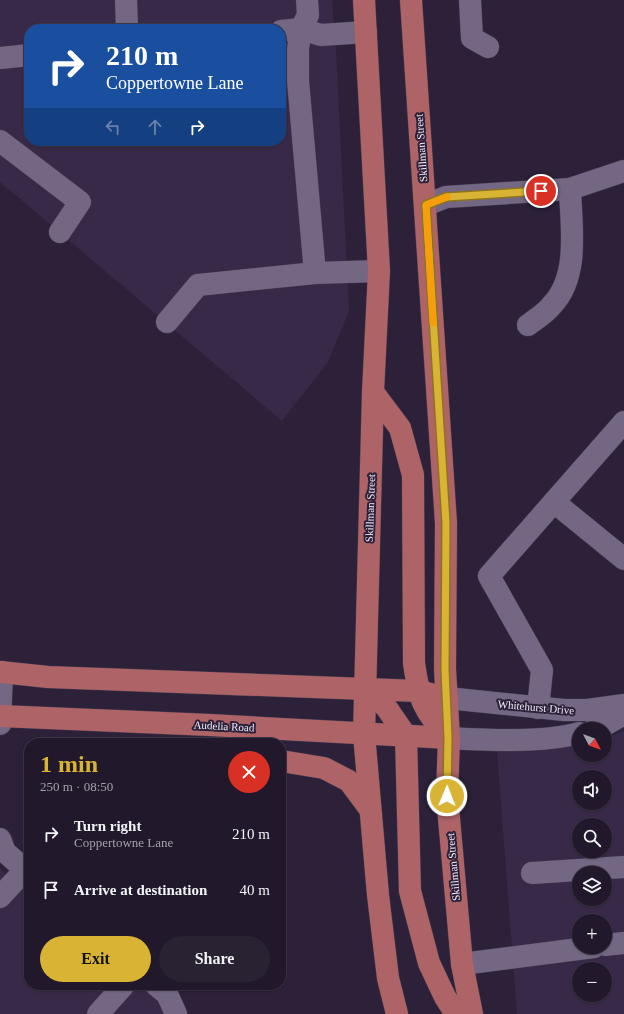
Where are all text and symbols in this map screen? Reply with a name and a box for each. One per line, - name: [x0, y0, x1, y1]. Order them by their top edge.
- icon: right: [40, 40, 92, 92]
- text: 210 m: [106, 40, 178, 71]
- text: Coppertowne Lane: [106, 73, 243, 93]
- street label: Skillman Street: [413, 114, 429, 182]
- icon: left: [102, 116, 124, 138]
- icon: ahead: [144, 116, 166, 138]
- icon: right: [186, 116, 208, 138]
- pin: [524, 174, 558, 208]
- icon: arrive: [530, 180, 552, 202]
- street label: Skillman Street: [363, 474, 377, 542]
- street label: Whitehurst Drive: [497, 698, 575, 716]
- street label: Audelia Road: [193, 718, 255, 734]
- north arrow: [572, 722, 612, 762]
- map controls: [572, 722, 612, 1002]
- text: 1 min: [40, 751, 98, 777]
- button: close: [228, 751, 270, 793]
- button: sound: [572, 770, 612, 810]
- position arrow: [426, 775, 468, 817]
- text: 250 m · 08:50: [40, 779, 113, 794]
- text: Turn right: [74, 818, 141, 834]
- button: search: [572, 818, 612, 858]
- icon: right: [40, 823, 62, 845]
- text: 210 m: [232, 826, 270, 842]
- street label: Skillman Street: [444, 833, 462, 901]
- text: Coppertowne Lane: [74, 835, 173, 850]
- button: layers: [572, 866, 612, 906]
- icon: arrive: [40, 879, 62, 901]
- text: Arrive at destination: [74, 882, 207, 898]
- text: 40 m: [240, 882, 270, 898]
- button: +: [572, 914, 612, 954]
- button: Exit: [40, 936, 151, 982]
- button: Share: [159, 936, 270, 982]
- button: −: [572, 962, 612, 1002]

